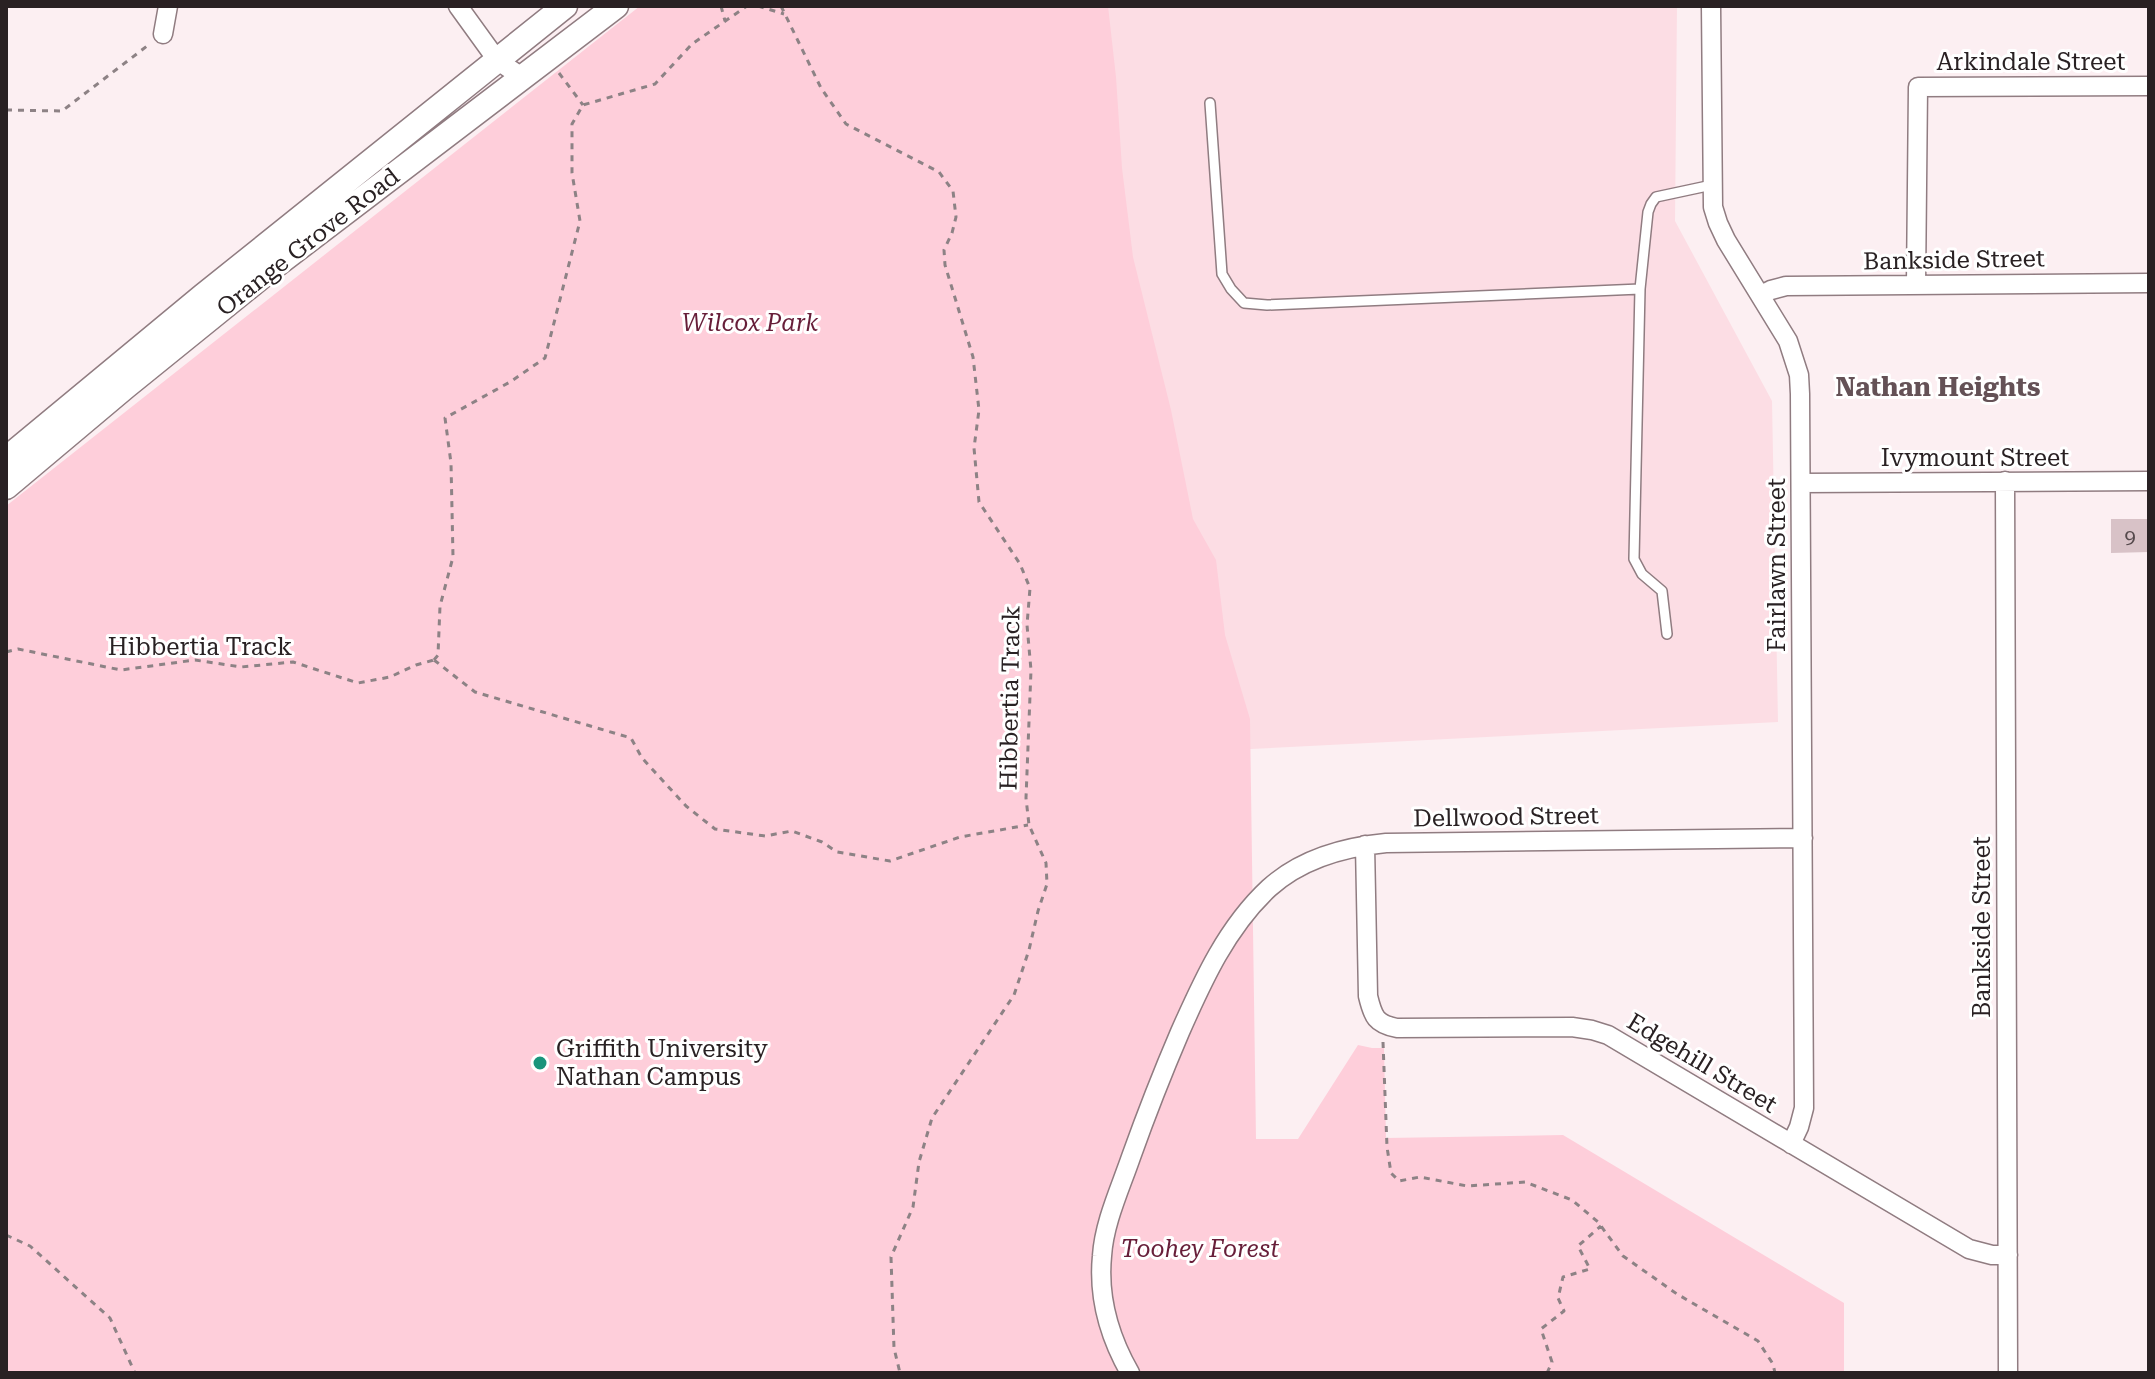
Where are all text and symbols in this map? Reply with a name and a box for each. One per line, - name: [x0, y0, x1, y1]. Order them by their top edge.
- street label: Arkindale Street: [1937, 48, 2125, 76]
- street label: Orange Grove Road: [211, 162, 405, 322]
- street label: Bankside Street: [1863, 244, 2045, 276]
- park label: Wilcox Park: [682, 309, 818, 337]
- district label: Nathan Heights: [1836, 372, 2040, 402]
- street label: Ivymount Street: [1881, 444, 2069, 472]
- street label: Fairlawn Street: [1763, 478, 1791, 652]
- house number: 9: [2124, 524, 2136, 548]
- street label: Hibbertia Track: [994, 605, 1026, 791]
- street label: Hibbertia Track: [108, 633, 292, 661]
- street label: Dellwood Street: [1413, 801, 1599, 833]
- street label: Bankside Street: [1968, 836, 1996, 1018]
- street label: Edgehill Street: [1622, 1007, 1782, 1119]
- place label: Griffith University Nathan Campus: [556, 1035, 768, 1091]
- marker: Griffith University Nathan Campus: [531, 1054, 549, 1072]
- park label: Toohey Forest: [1121, 1235, 1279, 1263]

